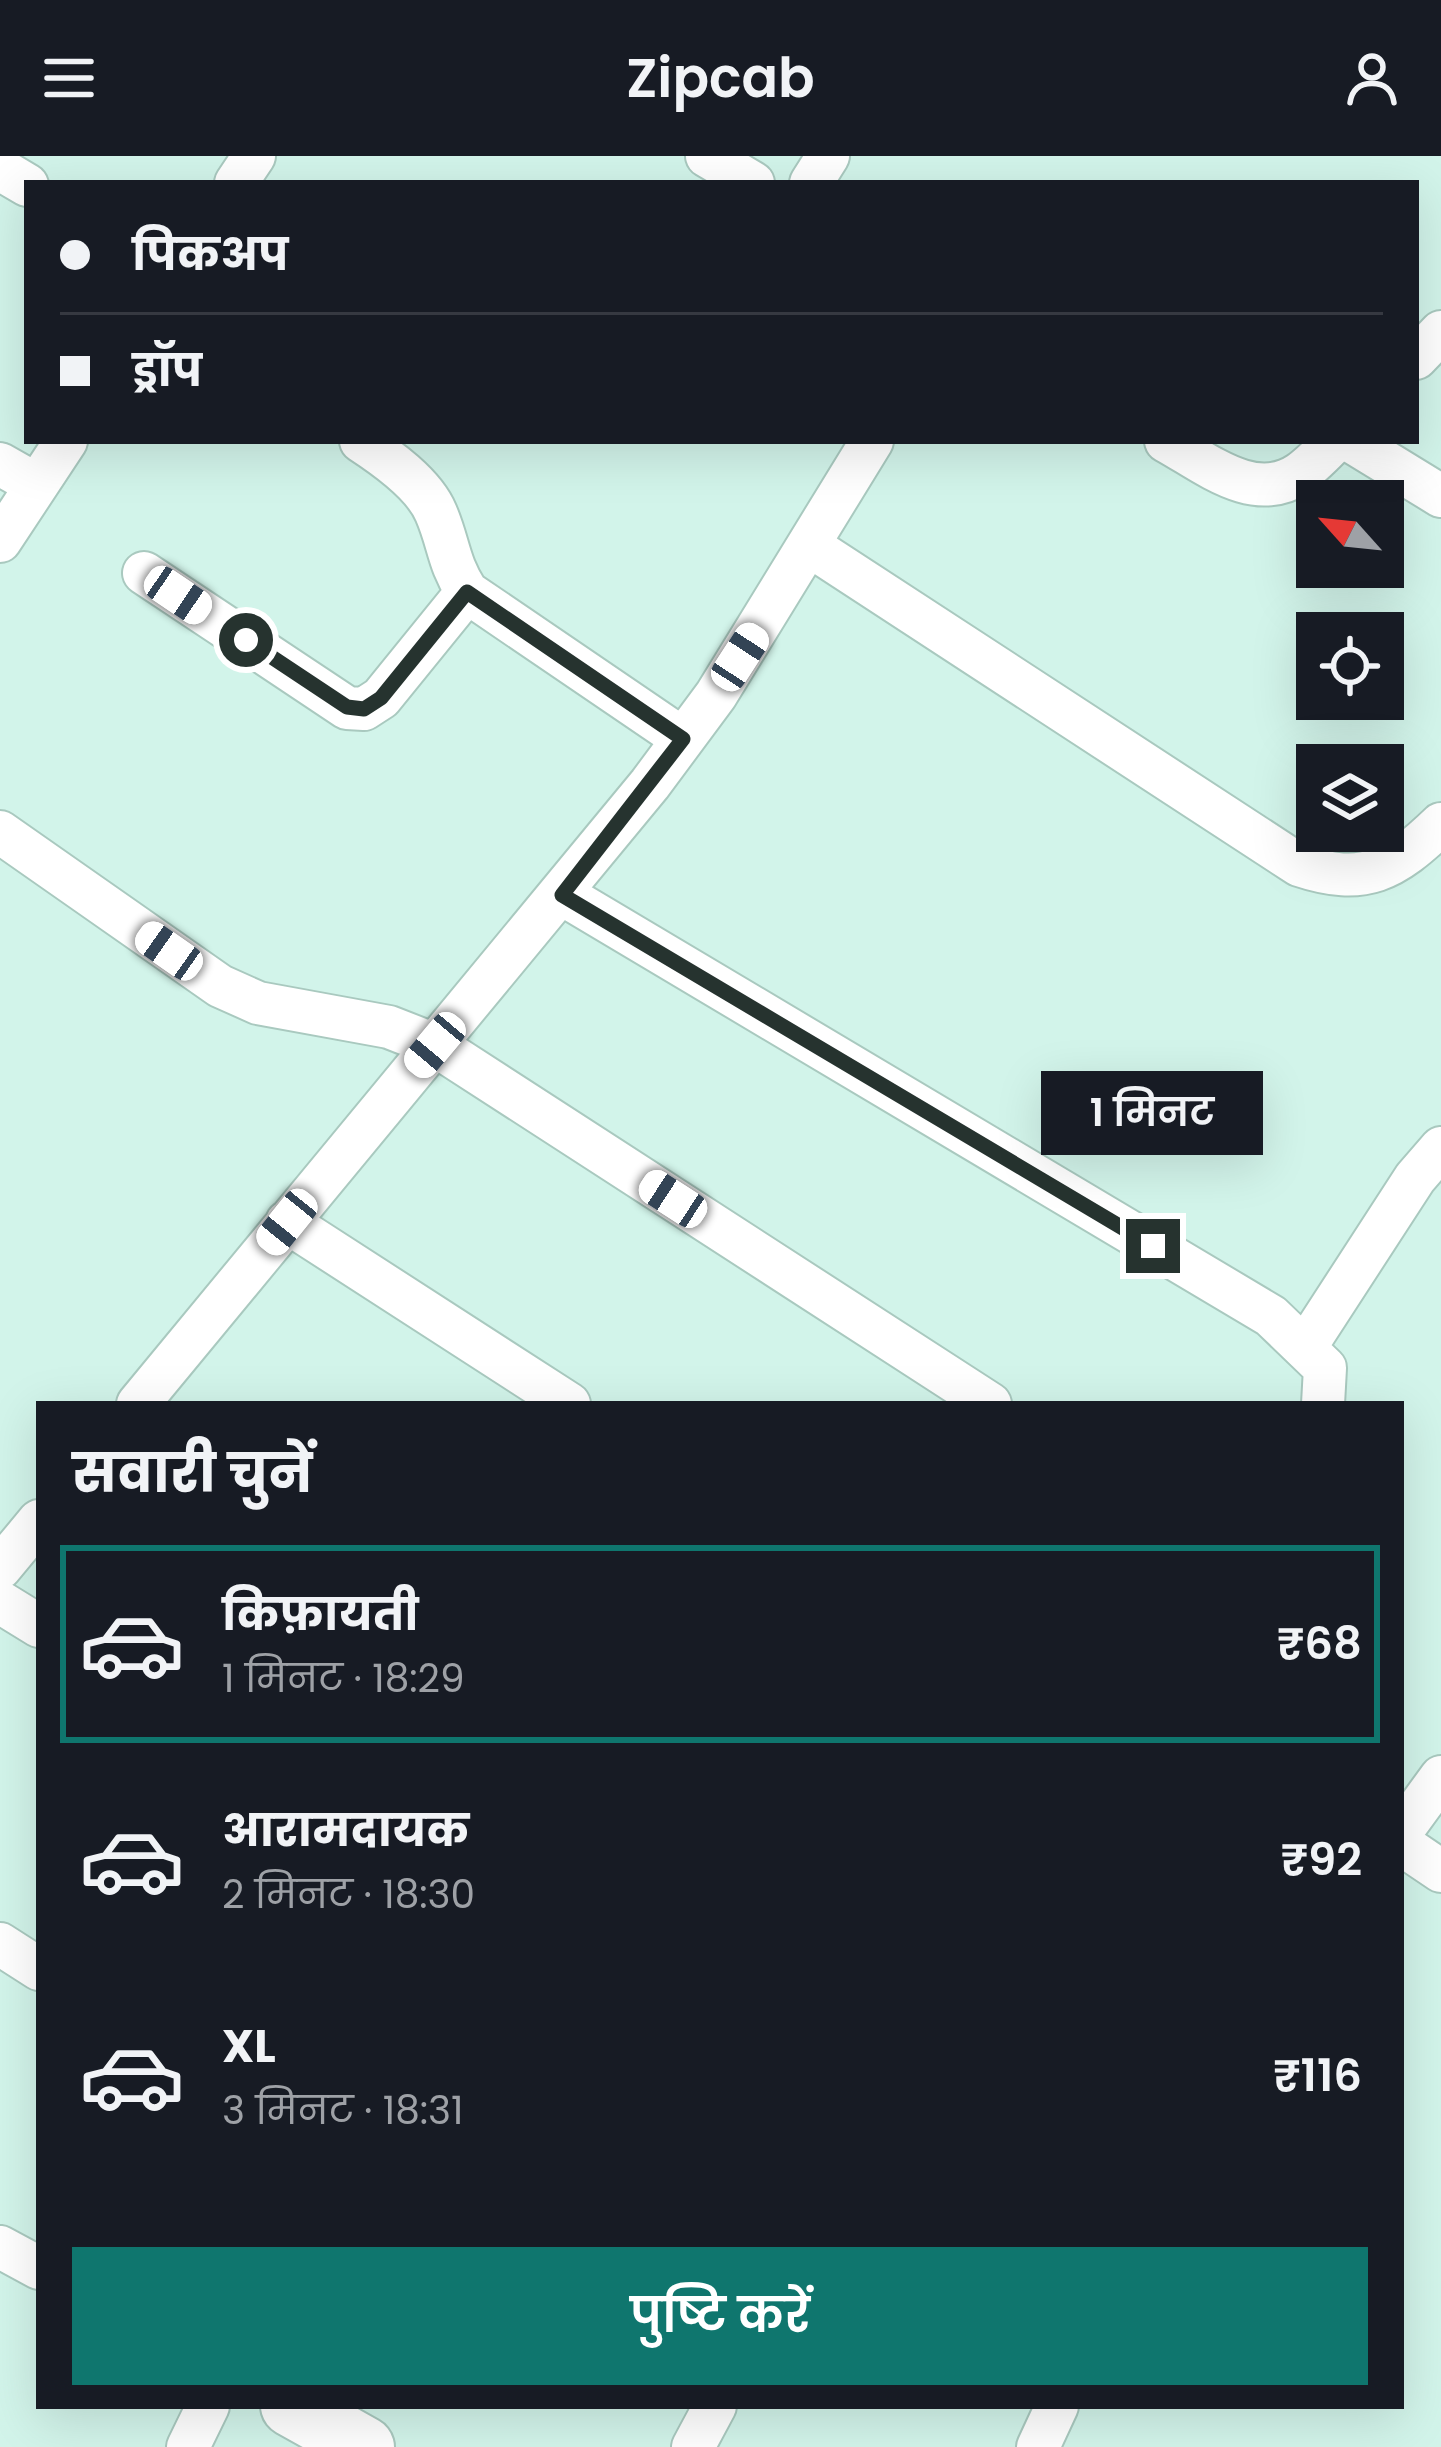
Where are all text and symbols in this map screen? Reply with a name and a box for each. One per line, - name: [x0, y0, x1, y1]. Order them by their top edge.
- text: Zipcab: [626, 40, 815, 116]
- icon: menu: [36, 45, 102, 111]
- icon: person: [1339, 45, 1405, 111]
- text: पिकअप: [132, 223, 288, 286]
- text: ड्रॉप: [132, 339, 202, 402]
- north arrow: [1296, 480, 1404, 588]
- map controls: [1296, 480, 1404, 852]
- car: [138, 560, 218, 630]
- button: locate: [1296, 612, 1404, 720]
- route start: [219, 613, 273, 667]
- car: [705, 617, 775, 697]
- button: layers: [1296, 744, 1404, 852]
- car: [129, 916, 209, 986]
- car: [398, 1006, 472, 1084]
- callout: 1 मिनट: [1042, 1072, 1264, 1156]
- text: 1 मिनट: [1090, 1085, 1214, 1140]
- car: [633, 1164, 713, 1234]
- car: [250, 1183, 324, 1261]
- route end: [1126, 1219, 1180, 1273]
- text: सवारी चुनें: [72, 1435, 312, 1511]
- text: किफ़ायती: [222, 1583, 419, 1646]
- icon: car: [78, 1590, 186, 1698]
- text: ₹68: [1277, 1612, 1362, 1675]
- text: 1 मिनट · 18:29: [222, 1651, 465, 1706]
- text: आरामदायक: [222, 1799, 470, 1862]
- icon: car: [78, 1806, 186, 1914]
- text: ₹92: [1281, 1828, 1362, 1891]
- text: 2 मिनट · 18:30: [222, 1867, 475, 1922]
- text: XL: [222, 2015, 276, 2078]
- icon: car: [78, 2022, 186, 2130]
- text: ₹116: [1273, 2044, 1362, 2107]
- text: 3 मिनट · 18:31: [222, 2083, 464, 2138]
- button: पुष्टि करें: [72, 2247, 1368, 2385]

